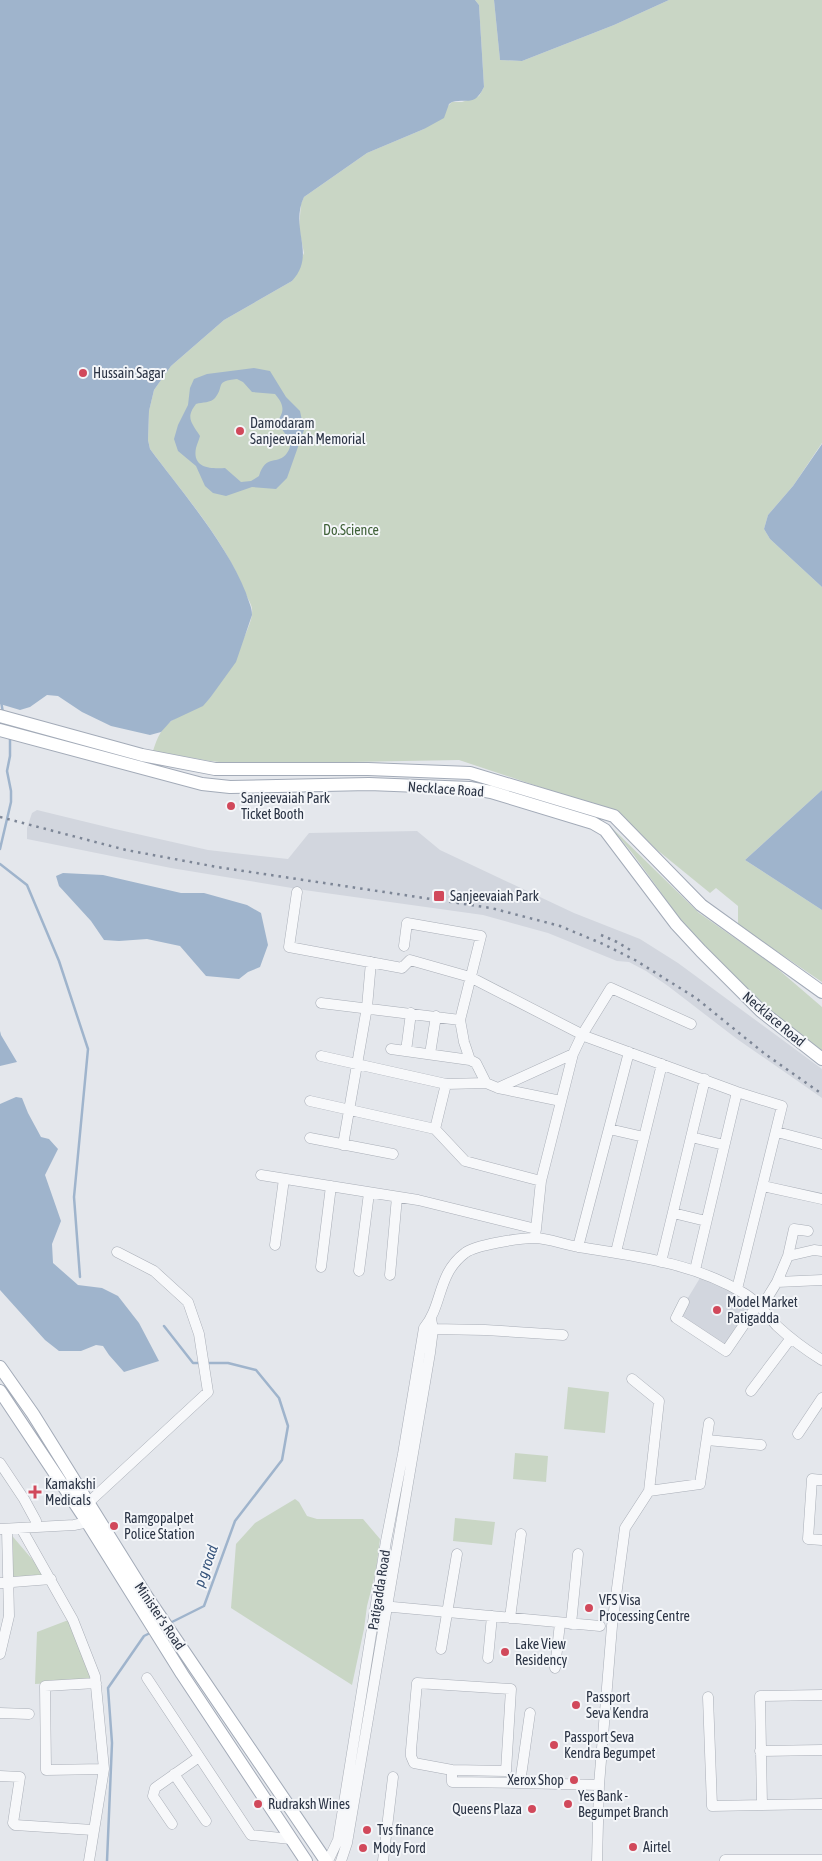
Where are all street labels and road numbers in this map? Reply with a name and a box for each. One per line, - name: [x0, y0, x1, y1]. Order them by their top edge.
- street label: Necklace Road: [407, 778, 485, 800]
- street label: Necklace Road: [740, 988, 808, 1050]
- street label: Patigadda Road: [365, 1549, 393, 1631]
- street label: Minister's Road: [132, 1579, 188, 1653]

